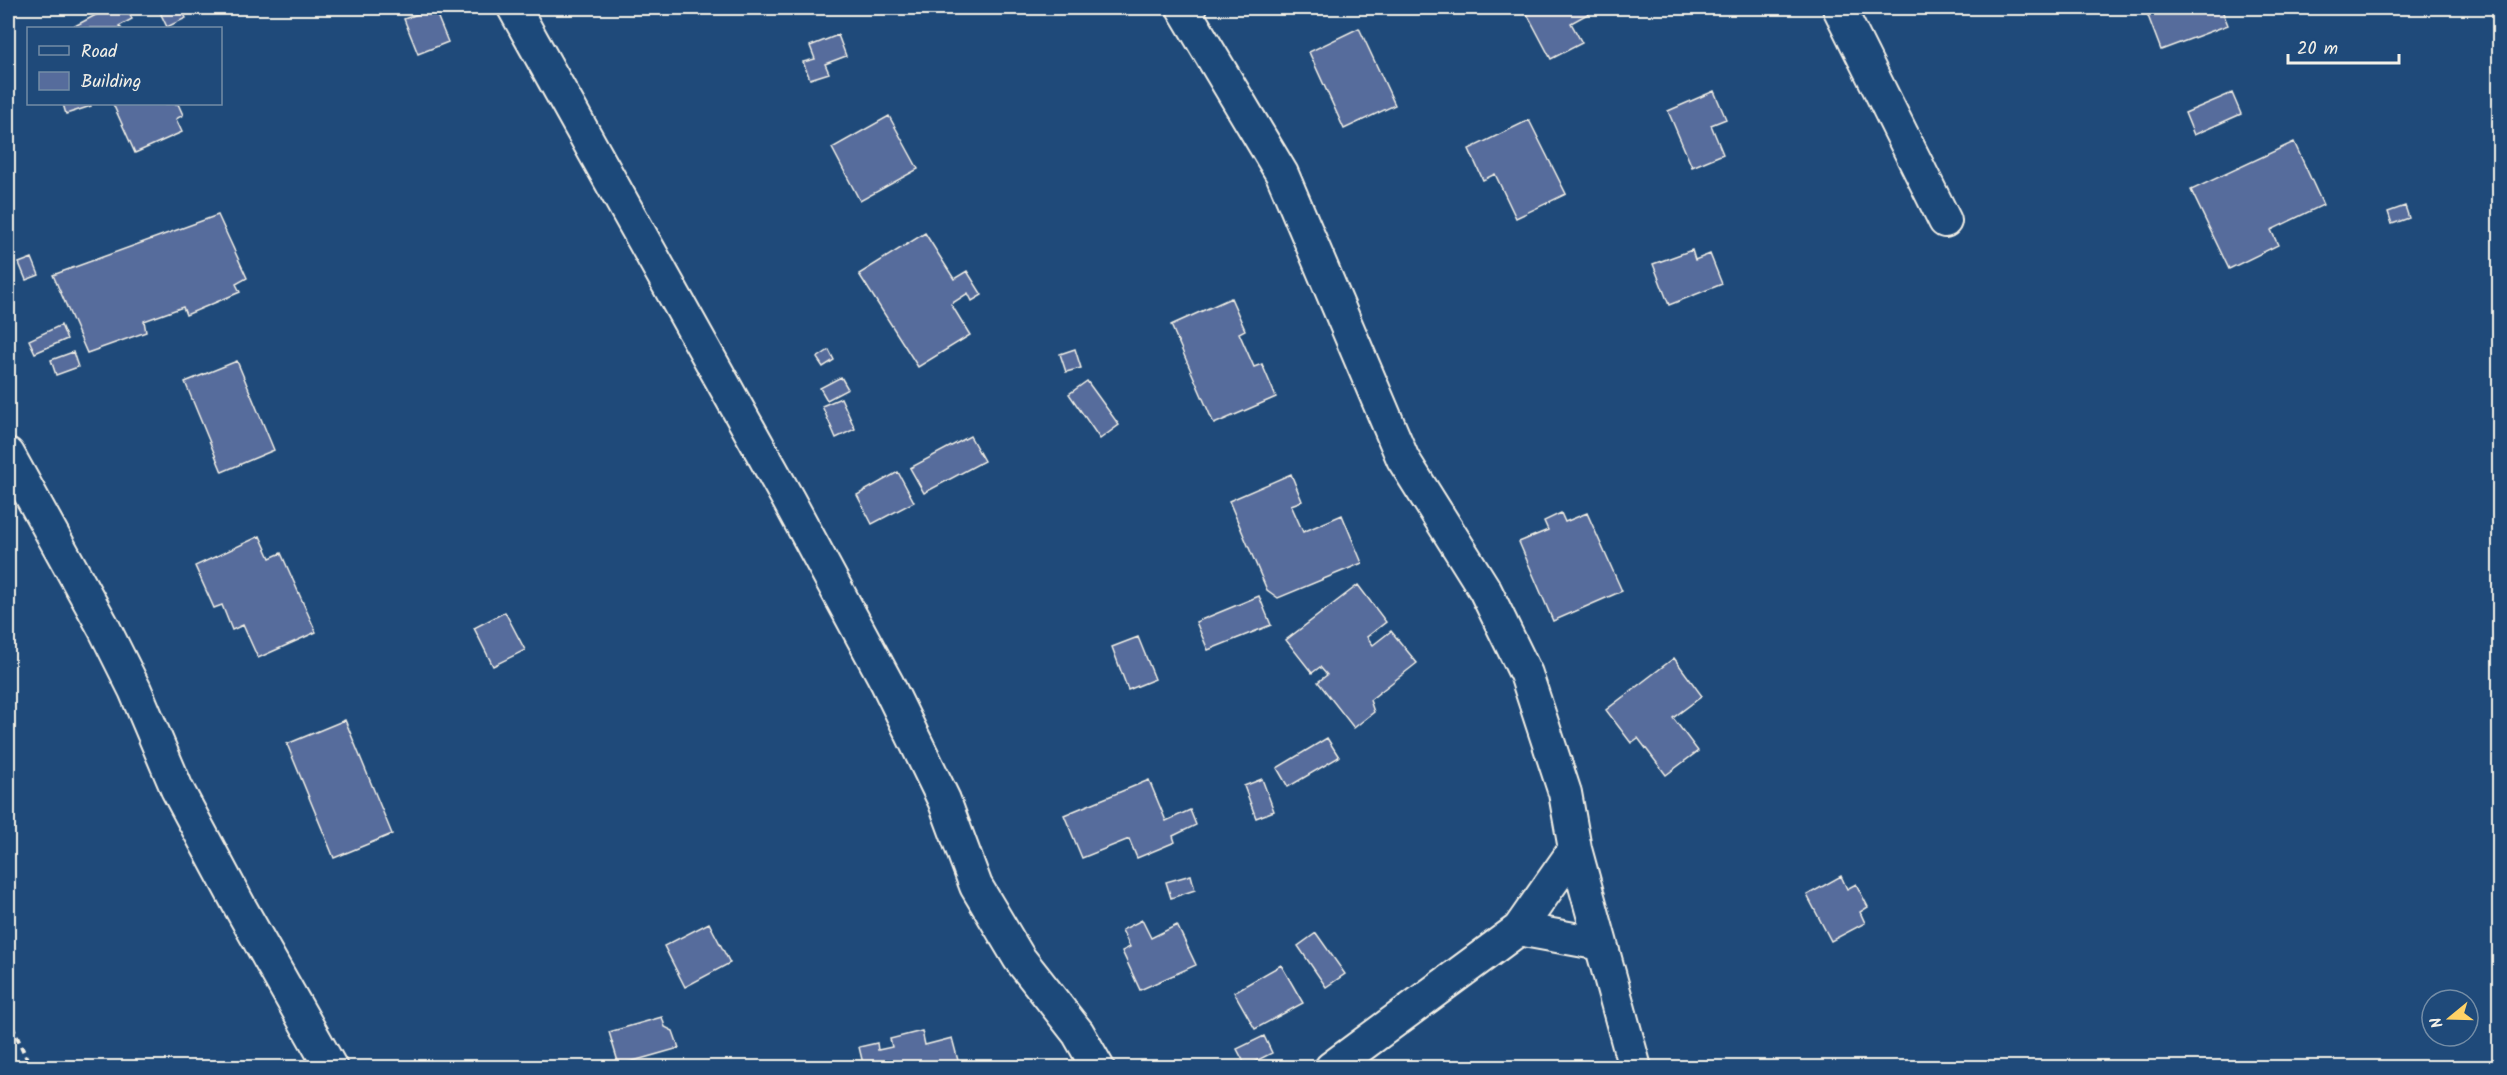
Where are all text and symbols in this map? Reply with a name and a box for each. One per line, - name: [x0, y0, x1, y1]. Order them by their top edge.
- legend: [27, 27, 222, 105]
- scale bar: [2288, 27, 2399, 65]
- text: 20 m: [2297, 35, 2338, 64]
- text: Road: [81, 38, 118, 67]
- text: Building: [81, 68, 141, 97]
- north arrow: [2420, 988, 2480, 1048]
- text: N: [2424, 1014, 2451, 1031]

